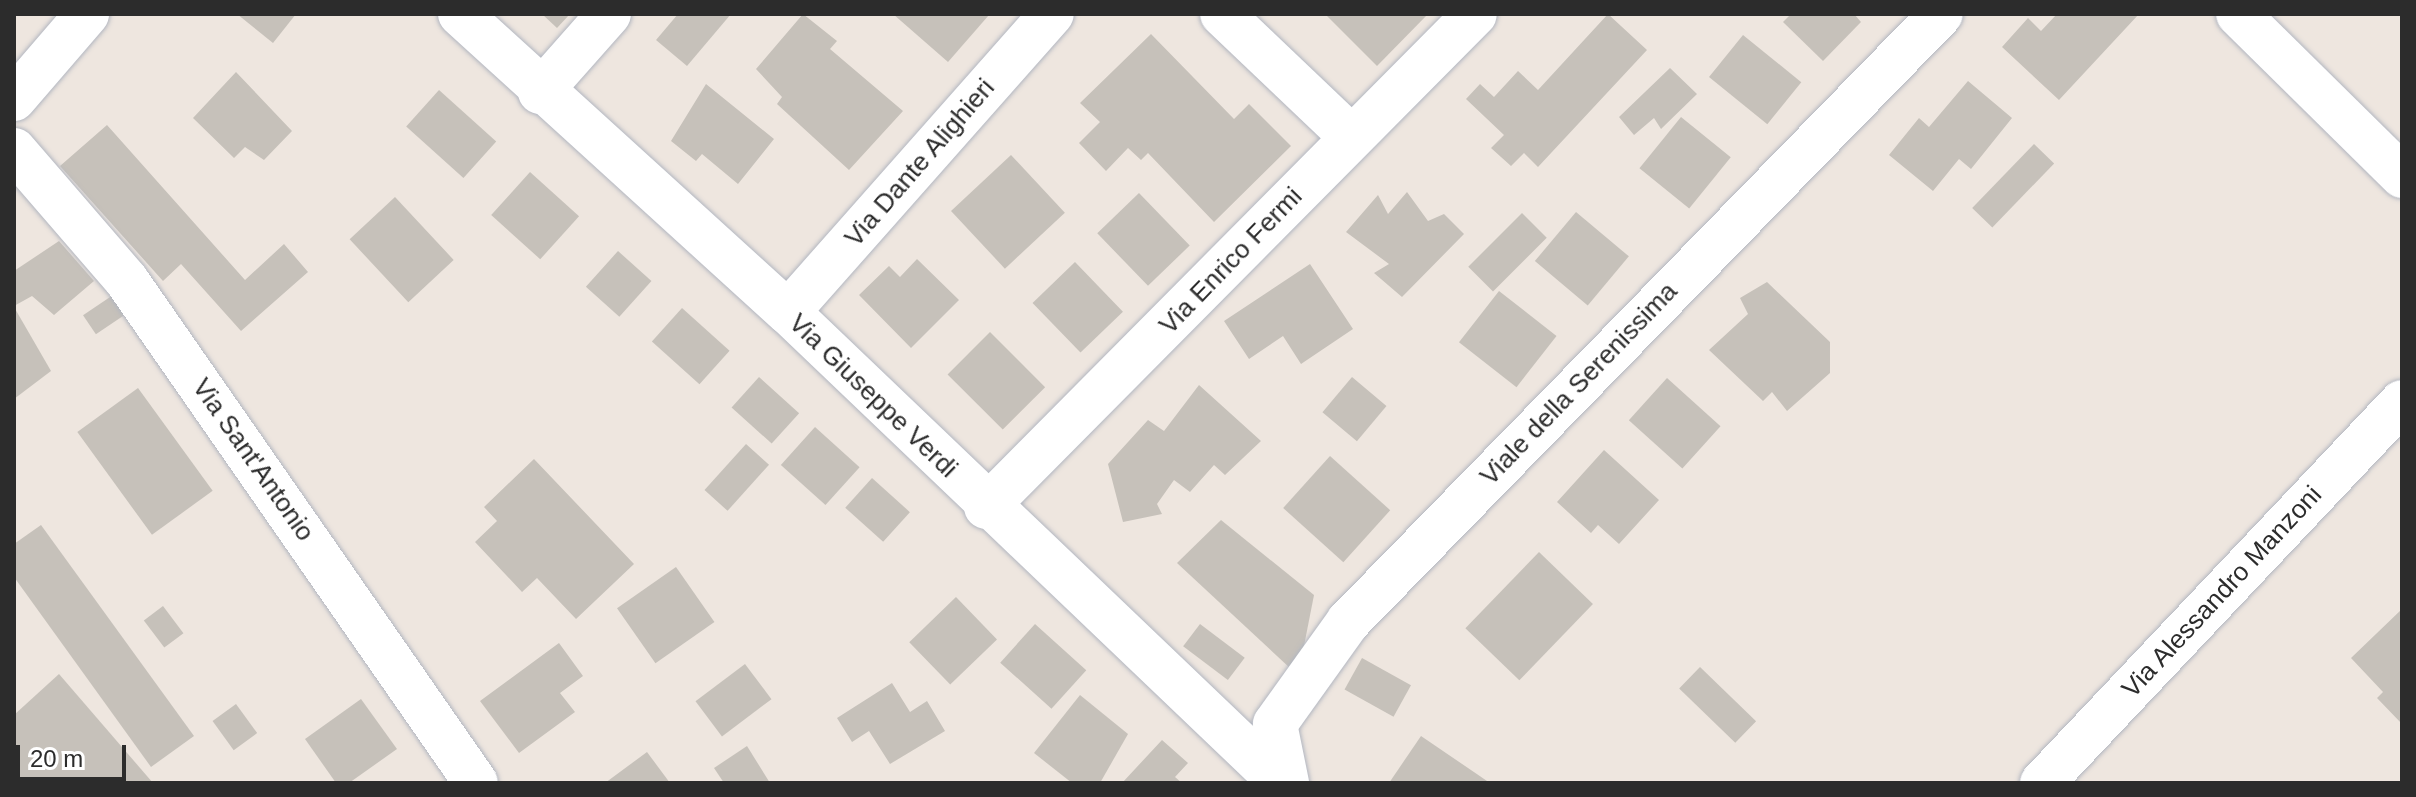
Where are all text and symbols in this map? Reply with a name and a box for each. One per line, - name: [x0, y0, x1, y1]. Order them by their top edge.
- street label: Via Dante Alighieri: [838, 72, 1002, 254]
- street label: Via Enrico Fermi: [1153, 181, 1309, 341]
- street label: Viale della Serenissima: [1474, 276, 1684, 492]
- street label: Via Giuseppe Verdi: [782, 308, 964, 484]
- street label: Via Sant'Antonio: [185, 373, 321, 547]
- street label: Via Alessandro Manzoni: [2115, 479, 2329, 705]
- scale bar: [20, 729, 130, 779]
- text: 20 m: [30, 745, 83, 772]

